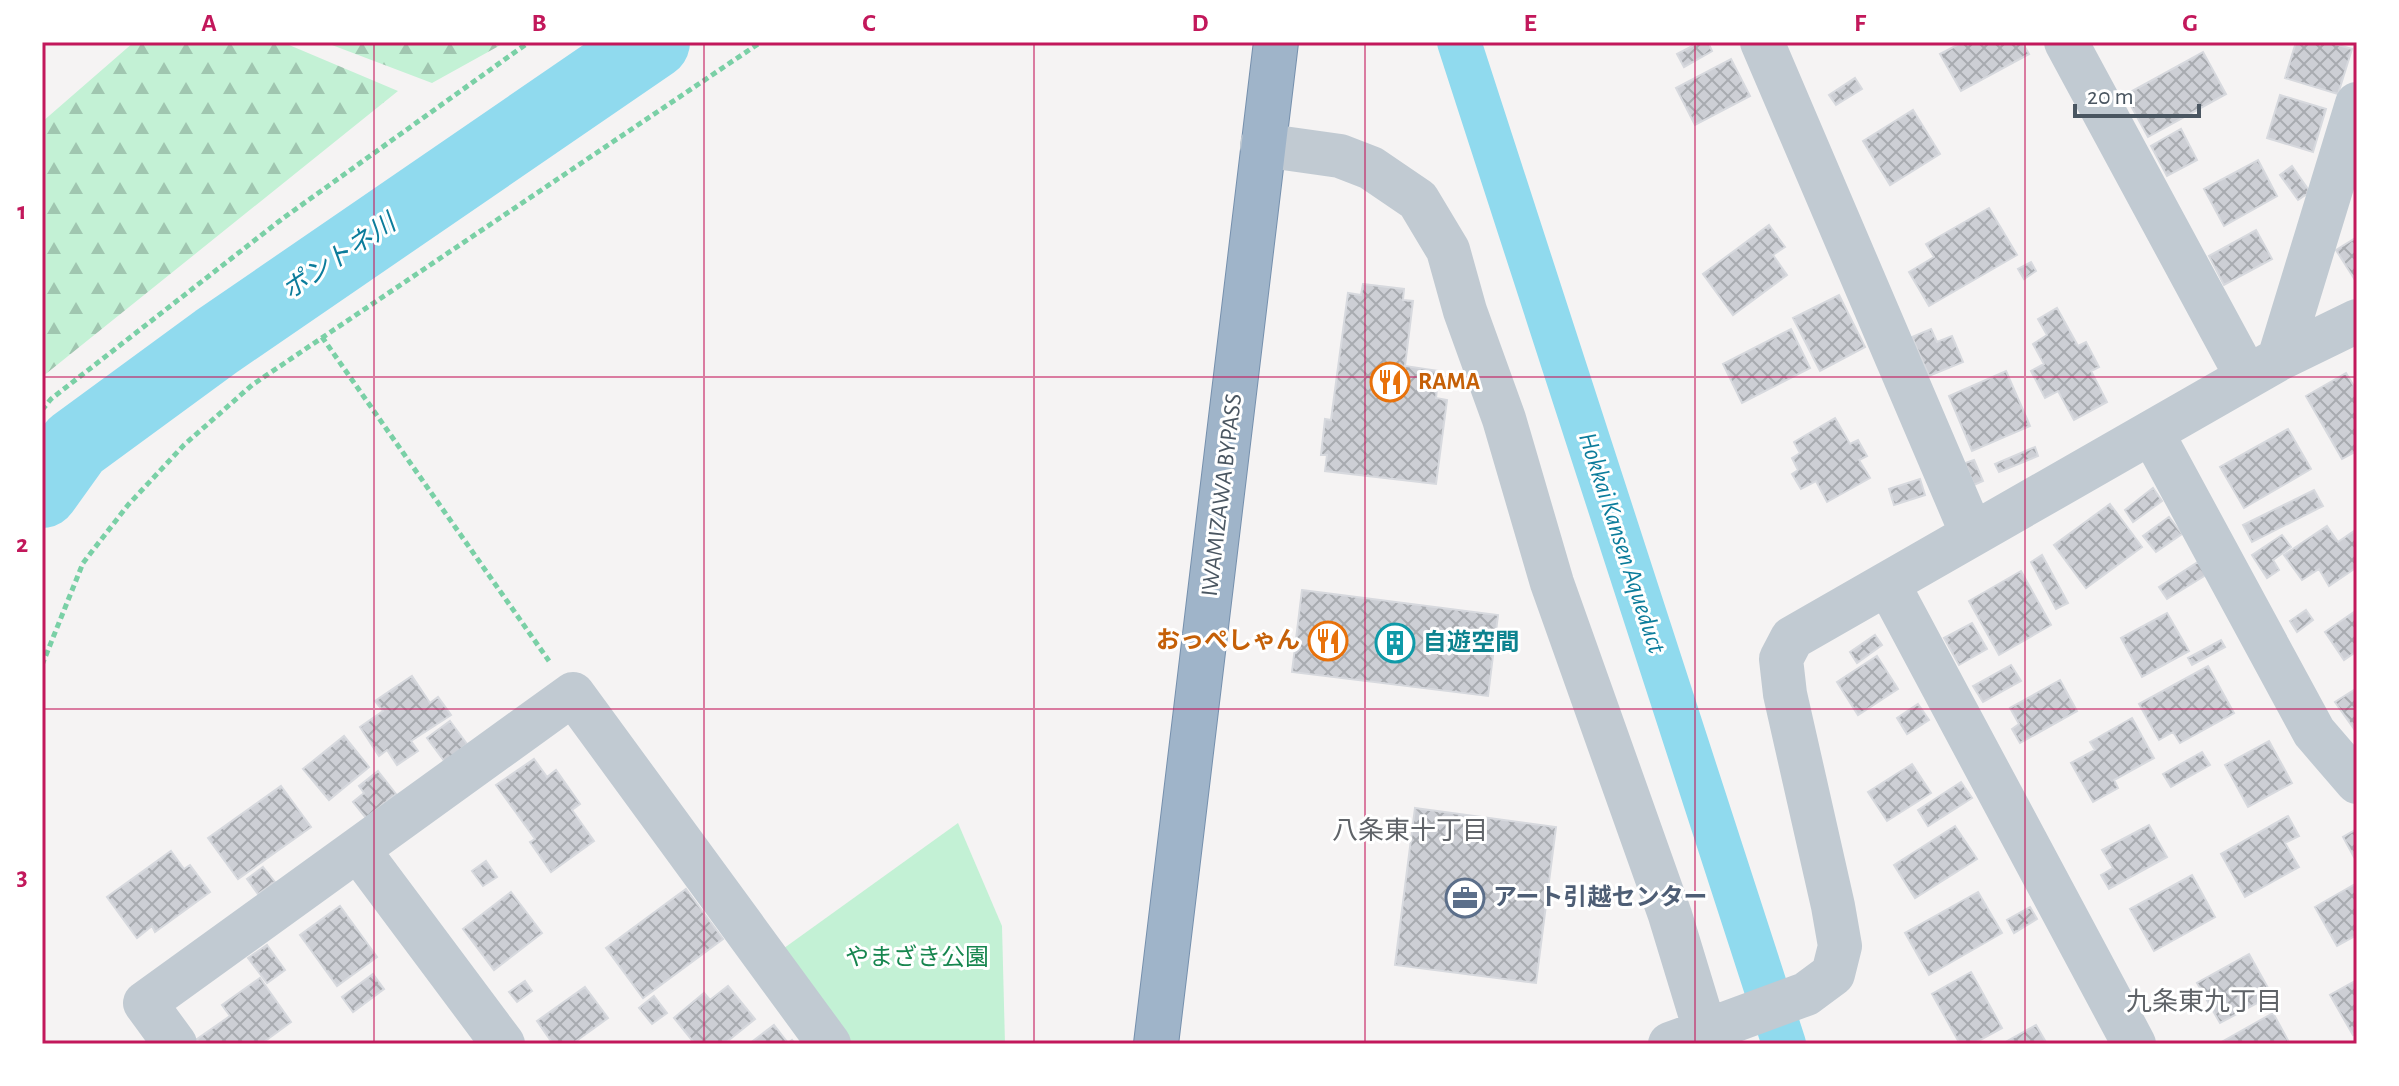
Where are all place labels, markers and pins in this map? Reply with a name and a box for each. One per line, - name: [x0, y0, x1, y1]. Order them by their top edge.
- restaurant icon: RAMA: [1369, 361, 1411, 403]
- place label: RAMA: [1418, 370, 1481, 394]
- restaurant icon: おっぺしゃん: [1307, 620, 1349, 662]
- building icon: 自遊空間: [1374, 622, 1416, 664]
- place label: おっぺしゃん: [1156, 628, 1300, 653]
- place label: 自遊空間: [1423, 629, 1519, 655]
- office icon: アート引越センター: [1444, 877, 1486, 919]
- place label: アート引越センター: [1493, 884, 1708, 910]

